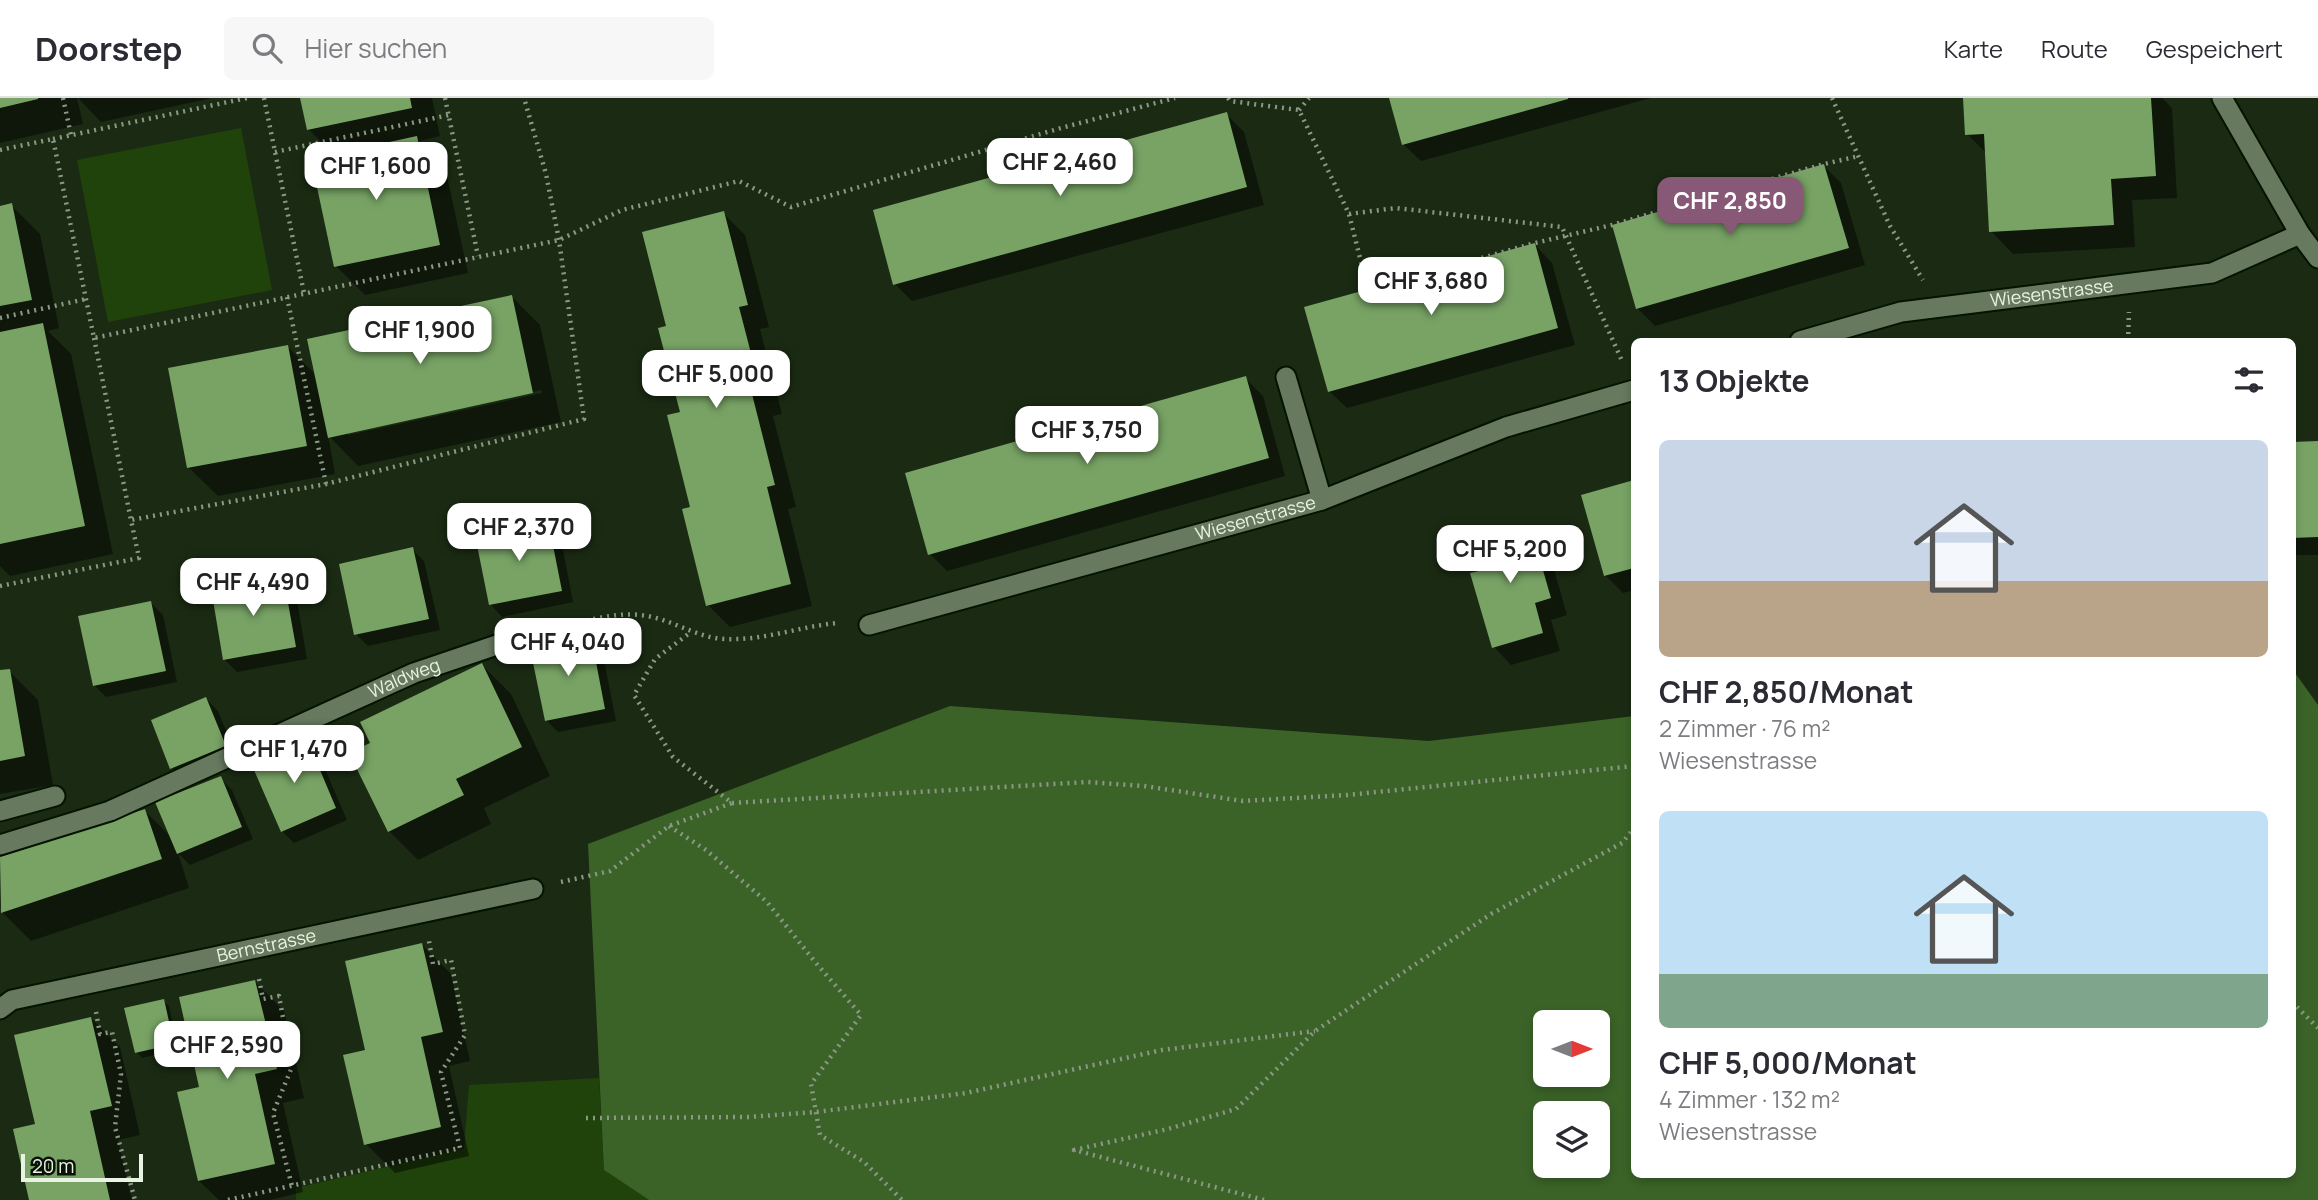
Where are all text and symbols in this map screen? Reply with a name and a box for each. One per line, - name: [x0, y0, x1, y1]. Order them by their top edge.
- search box: [224, 17, 714, 80]
- text: Doorstep: [35, 26, 182, 71]
- icon: search: [248, 29, 286, 67]
- text: Hier suchen: [304, 30, 447, 66]
- text: Karte: [1944, 32, 2003, 65]
- text: Route: [2041, 32, 2108, 65]
- text: Gespeichert: [2146, 32, 2283, 65]
- pin: CHF 2,460: [980, 139, 1140, 198]
- pin: CHF 1,600: [296, 142, 456, 202]
- text: CHF 2,460: [1003, 145, 1117, 177]
- text: CHF 1,600: [321, 149, 431, 181]
- pin: CHF 2,850: [1650, 178, 1810, 237]
- text: CHF 2,850: [1673, 184, 1787, 216]
- pin: CHF 3,680: [1351, 258, 1511, 317]
- text: CHF 3,680: [1374, 264, 1488, 296]
- street label: Wiesenstrasse: [1989, 272, 2115, 312]
- pin: CHF 1,900: [340, 306, 500, 366]
- text: CHF 1,900: [365, 313, 475, 345]
- pin: CHF 5,000: [636, 350, 796, 410]
- text: CHF 5,000: [658, 357, 774, 389]
- text: 13 Objekte: [1659, 360, 1810, 401]
- icon: filters: [2230, 361, 2268, 399]
- pin: CHF 3,750: [1007, 406, 1167, 466]
- text: CHF 3,750: [1031, 413, 1143, 445]
- icon: home: [1901, 485, 2027, 611]
- street label: Wiesenstrasse: [1192, 489, 1318, 545]
- pin: CHF 2,370: [439, 504, 599, 563]
- text: CHF 2,370: [463, 510, 575, 542]
- pin: CHF 5,200: [1430, 526, 1590, 585]
- text: CHF 5,200: [1453, 532, 1567, 564]
- pin: CHF 4,490: [173, 559, 333, 618]
- text: CHF 4,490: [196, 565, 310, 597]
- pin: CHF 4,040: [488, 618, 648, 678]
- text: CHF 4,040: [511, 625, 626, 657]
- street label: Waldweg: [364, 652, 443, 703]
- text: CHF 2,850/Monat: [1659, 671, 1913, 712]
- text: 2 Zimmer · 76 m²: [1659, 712, 1830, 744]
- pin: CHF 1,470: [214, 726, 374, 785]
- text: CHF 1,470: [240, 732, 348, 764]
- text: Wiesenstrasse: [1659, 744, 1817, 776]
- icon: home: [1901, 856, 2027, 982]
- street label: Bernstrasse: [214, 923, 318, 967]
- north arrow: [1533, 1010, 1610, 1087]
- map controls: [1533, 1010, 1610, 1178]
- pin: CHF 2,590: [147, 1021, 307, 1081]
- text: CHF 2,590: [170, 1028, 284, 1060]
- text: CHF 5,000/Monat: [1659, 1042, 1917, 1083]
- text: 4 Zimmer · 132 m²: [1659, 1083, 1840, 1115]
- button: layers: [1533, 1101, 1610, 1178]
- text: Wiesenstrasse: [1659, 1115, 1817, 1147]
- scale bar: [21, 1151, 144, 1183]
- text: 20 m: [32, 1153, 74, 1179]

